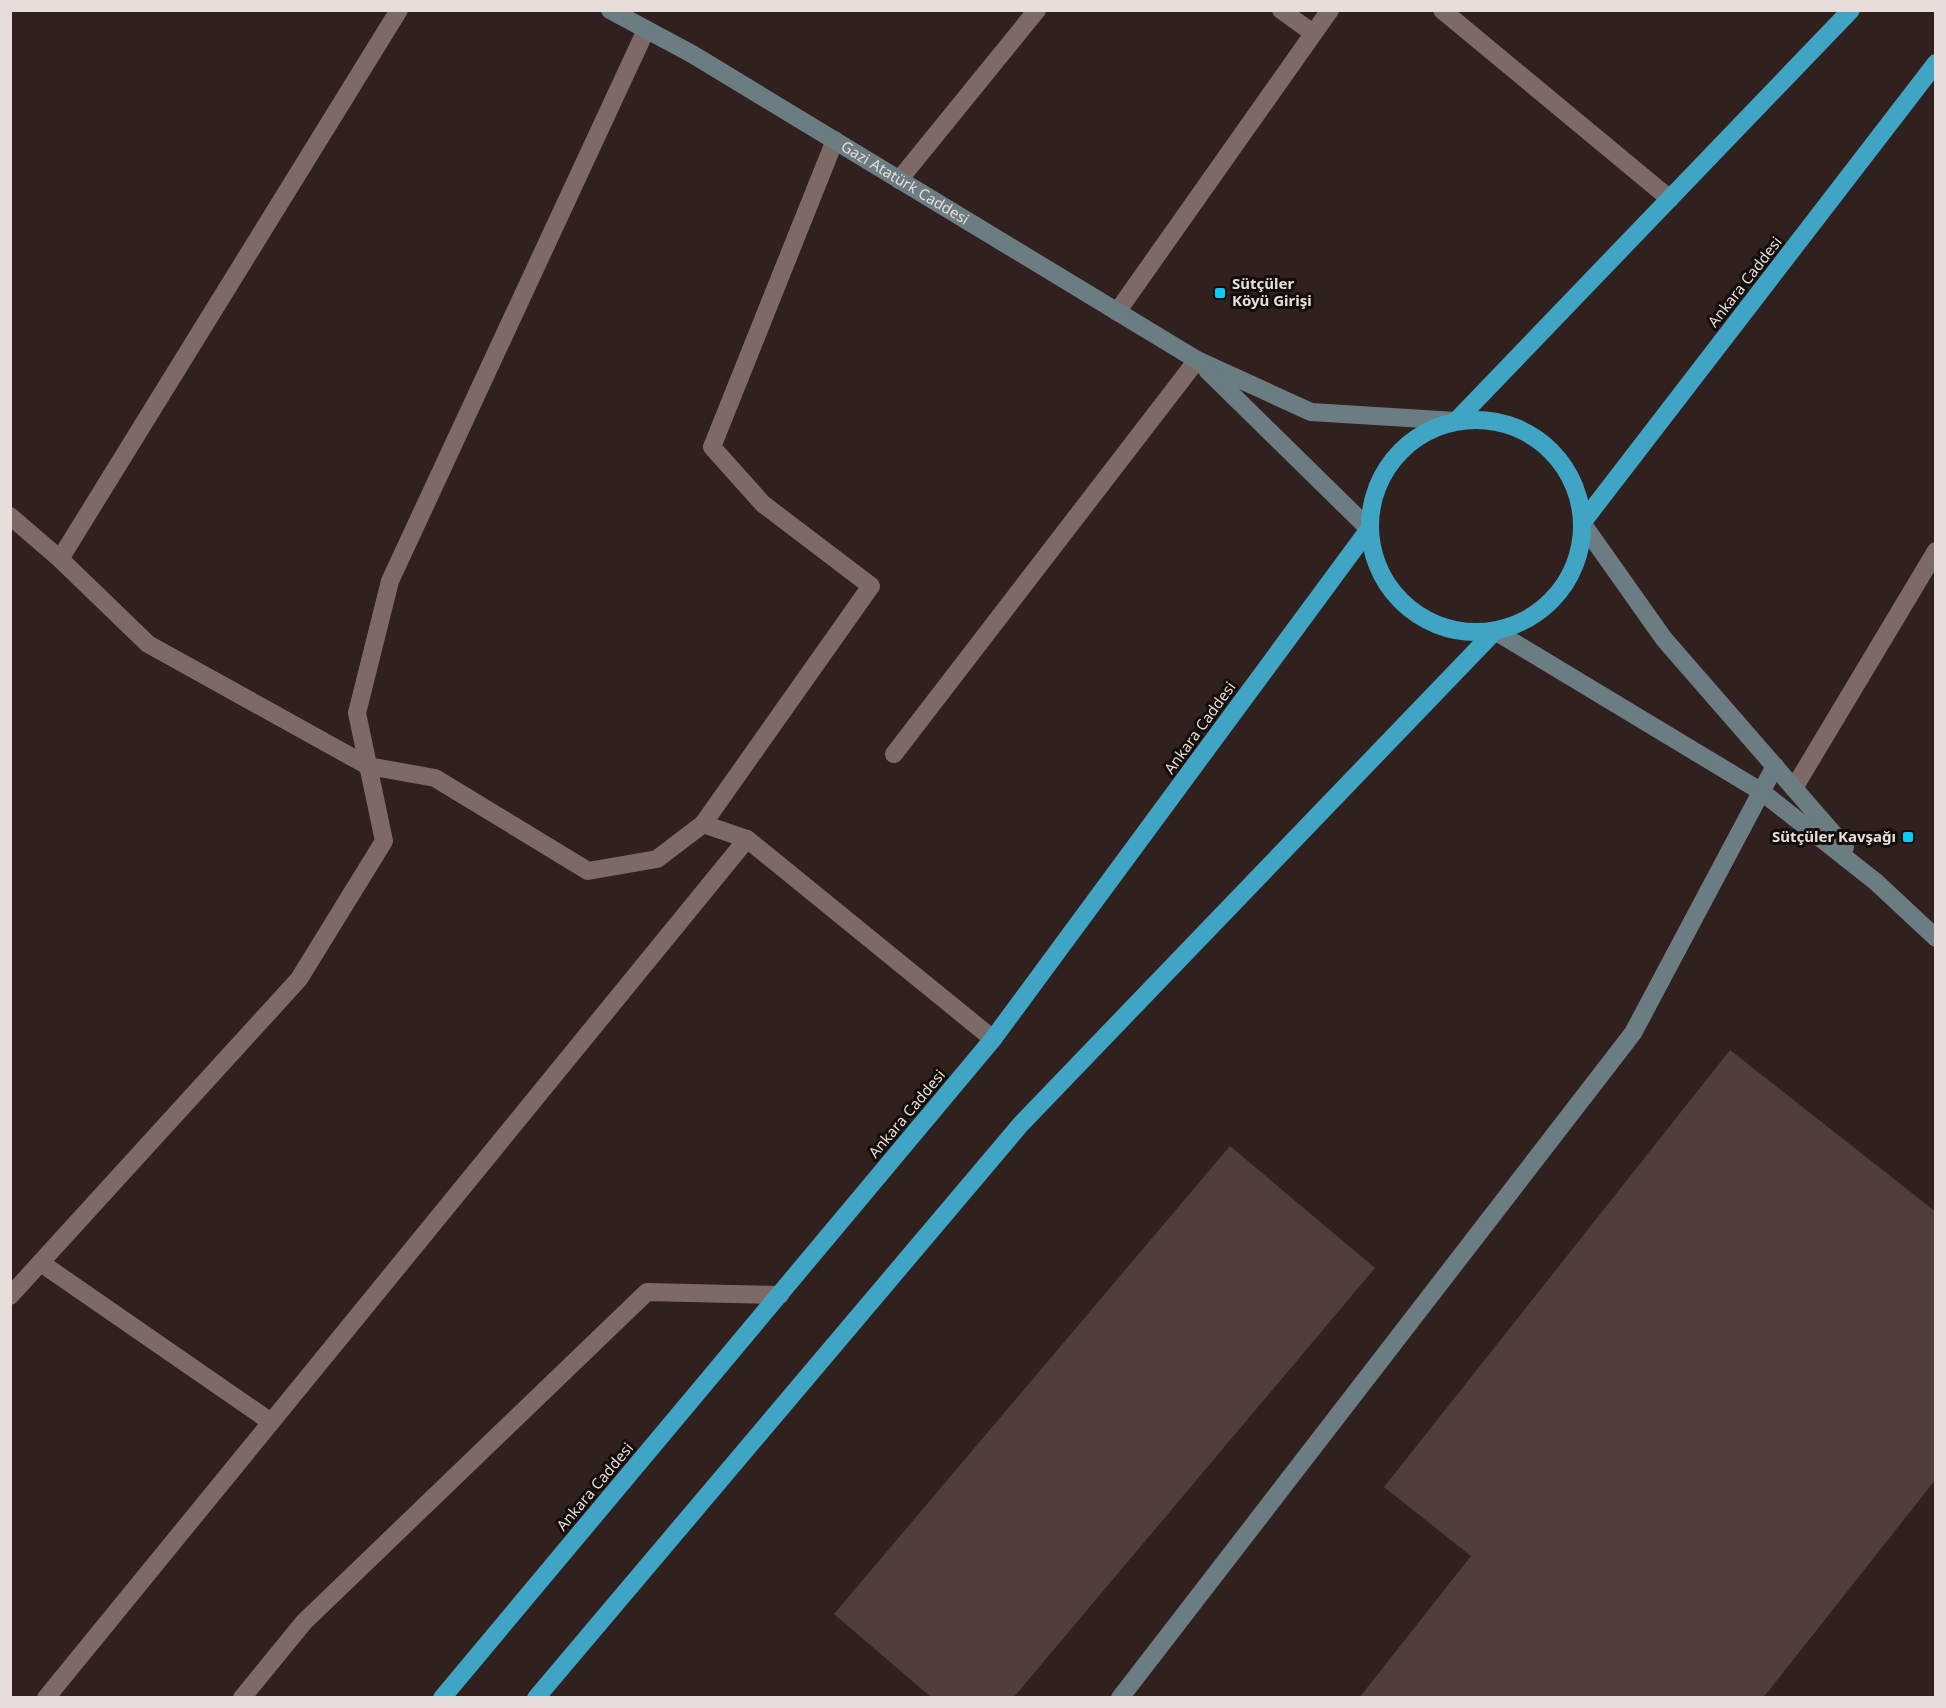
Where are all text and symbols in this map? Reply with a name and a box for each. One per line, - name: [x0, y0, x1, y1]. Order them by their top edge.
- street label: Gazi Atatürk Caddesi: [838, 136, 973, 229]
- street label: Ankara Caddesi: [1703, 232, 1786, 331]
- place label: Sütçüler Köyü Girişi: [1232, 273, 1312, 310]
- marker: Sütçüler Köyü Girişi: [1213, 286, 1227, 300]
- street label: Ankara Caddesi: [1159, 677, 1239, 778]
- place label: Sütçüler Kavşağı: [1772, 826, 1896, 846]
- marker: Sütçüler Kavşağı: [1901, 830, 1915, 844]
- street label: Ankara Caddesi: [863, 1065, 949, 1162]
- street label: Ankara Caddesi: [551, 1438, 637, 1535]

